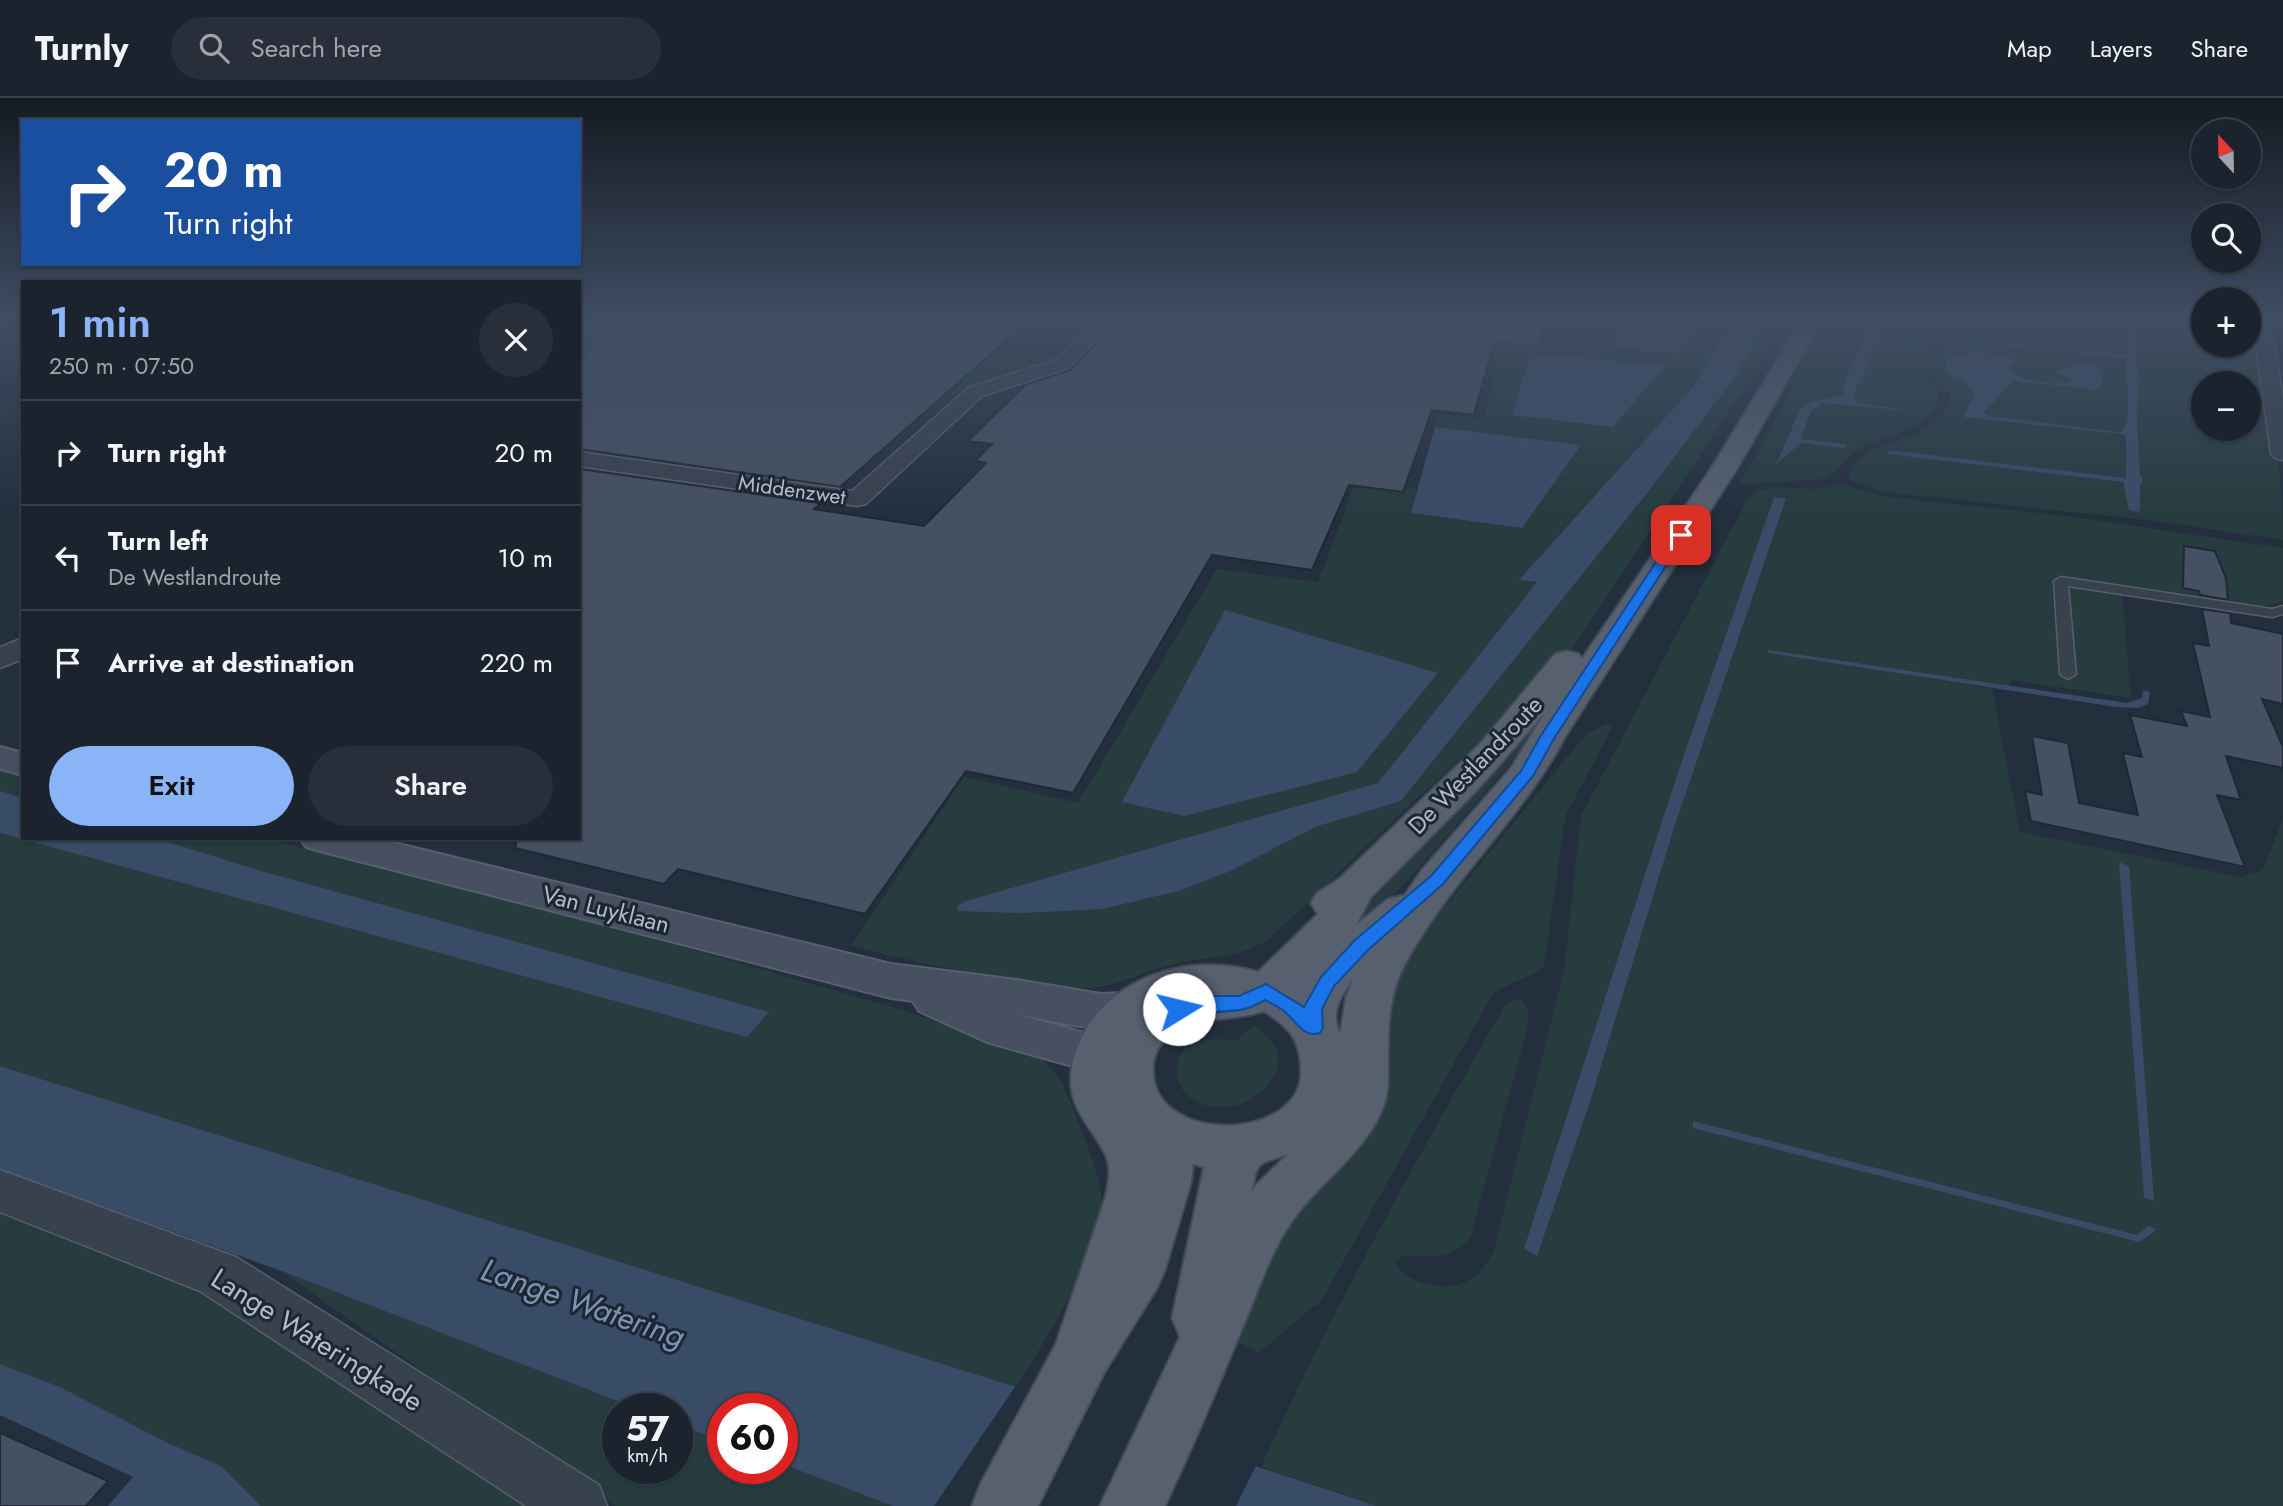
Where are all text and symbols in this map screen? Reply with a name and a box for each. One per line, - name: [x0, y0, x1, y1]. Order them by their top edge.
- search box: [171, 17, 661, 80]
- text: Turnly: [35, 25, 129, 72]
- icon: search: [195, 29, 233, 67]
- text: Search here: [251, 29, 382, 67]
- text: Map: [2007, 31, 2052, 66]
- text: Layers: [2090, 31, 2152, 66]
- text: Share: [2190, 31, 2248, 66]
- north arrow: [2191, 119, 2261, 189]
- map controls: [2191, 119, 2261, 441]
- text: 20 m: [164, 135, 283, 205]
- icon: right: [49, 147, 140, 238]
- text: Turn right: [164, 200, 293, 246]
- button: search: [2191, 203, 2261, 273]
- button: +: [2191, 287, 2261, 357]
- text: 1 min: [49, 292, 151, 353]
- button: close: [479, 303, 553, 377]
- text: 250 m · 07:50: [49, 349, 194, 383]
- button: −: [2191, 371, 2261, 441]
- icon: right: [49, 434, 87, 472]
- text: Turn right: [108, 434, 226, 472]
- text: 20 m: [495, 434, 553, 472]
- street label: Middenzwet: [736, 468, 848, 512]
- pin: [1651, 505, 1711, 565]
- icon: arrive: [1662, 516, 1700, 554]
- text: Turn left: [108, 522, 208, 560]
- icon: left: [49, 539, 87, 577]
- text: 10 m: [498, 539, 553, 577]
- text: De Westlandroute: [108, 560, 281, 594]
- icon: arrive: [49, 644, 87, 682]
- text: Arrive at destination: [108, 644, 355, 682]
- text: 220 m: [480, 644, 553, 682]
- street label: De Westlandroute: [1400, 688, 1550, 842]
- button: Exit: [49, 746, 294, 826]
- button: Share: [308, 746, 553, 826]
- street label: Van Luyklaan: [539, 876, 673, 942]
- position arrow: [1142, 972, 1216, 1046]
- water label: Lange Watering: [475, 1247, 691, 1359]
- street label: Lange Wateringkade: [203, 1258, 431, 1422]
- speed limit sign: 60: [707, 1393, 798, 1484]
- text: 57: [626, 1404, 669, 1454]
- text: km/h: [627, 1443, 668, 1469]

